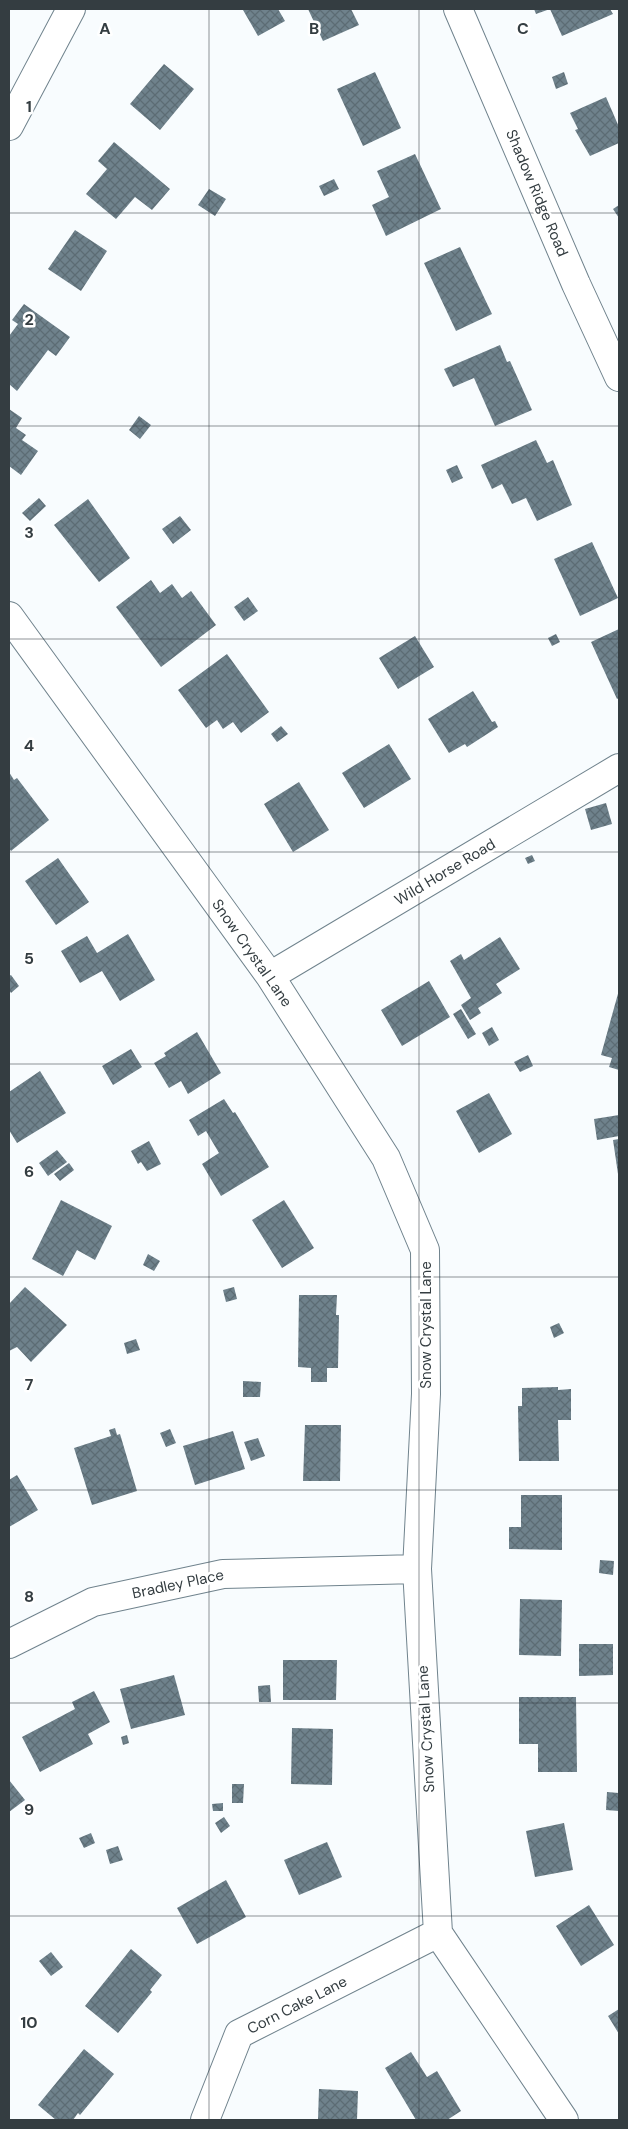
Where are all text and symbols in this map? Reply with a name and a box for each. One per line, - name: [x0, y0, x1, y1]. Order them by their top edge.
- text: A: [99, 18, 111, 39]
- text: B: [309, 18, 319, 39]
- text: C: [517, 18, 529, 39]
- text: 1: [26, 96, 32, 117]
- street label: Shadow Ridge Road: [501, 126, 573, 260]
- text: 2: [24, 309, 34, 330]
- text: 3: [24, 522, 34, 543]
- text: 4: [24, 735, 34, 756]
- street label: Wild Horse Road: [391, 834, 499, 910]
- street label: Snow Crystal Lane: [207, 895, 297, 1011]
- text: 5: [24, 948, 34, 969]
- text: 6: [24, 1161, 34, 1182]
- street label: Snow Crystal Lane: [416, 1261, 436, 1389]
- text: 7: [25, 1374, 34, 1395]
- street label: Bradley Place: [130, 1565, 226, 1603]
- text: 8: [24, 1586, 34, 1607]
- street label: Snow Crystal Lane: [413, 1665, 439, 1793]
- text: 9: [24, 1799, 34, 1820]
- street label: Corn Cake Lane: [244, 1971, 350, 2039]
- text: 10: [20, 2012, 38, 2033]

